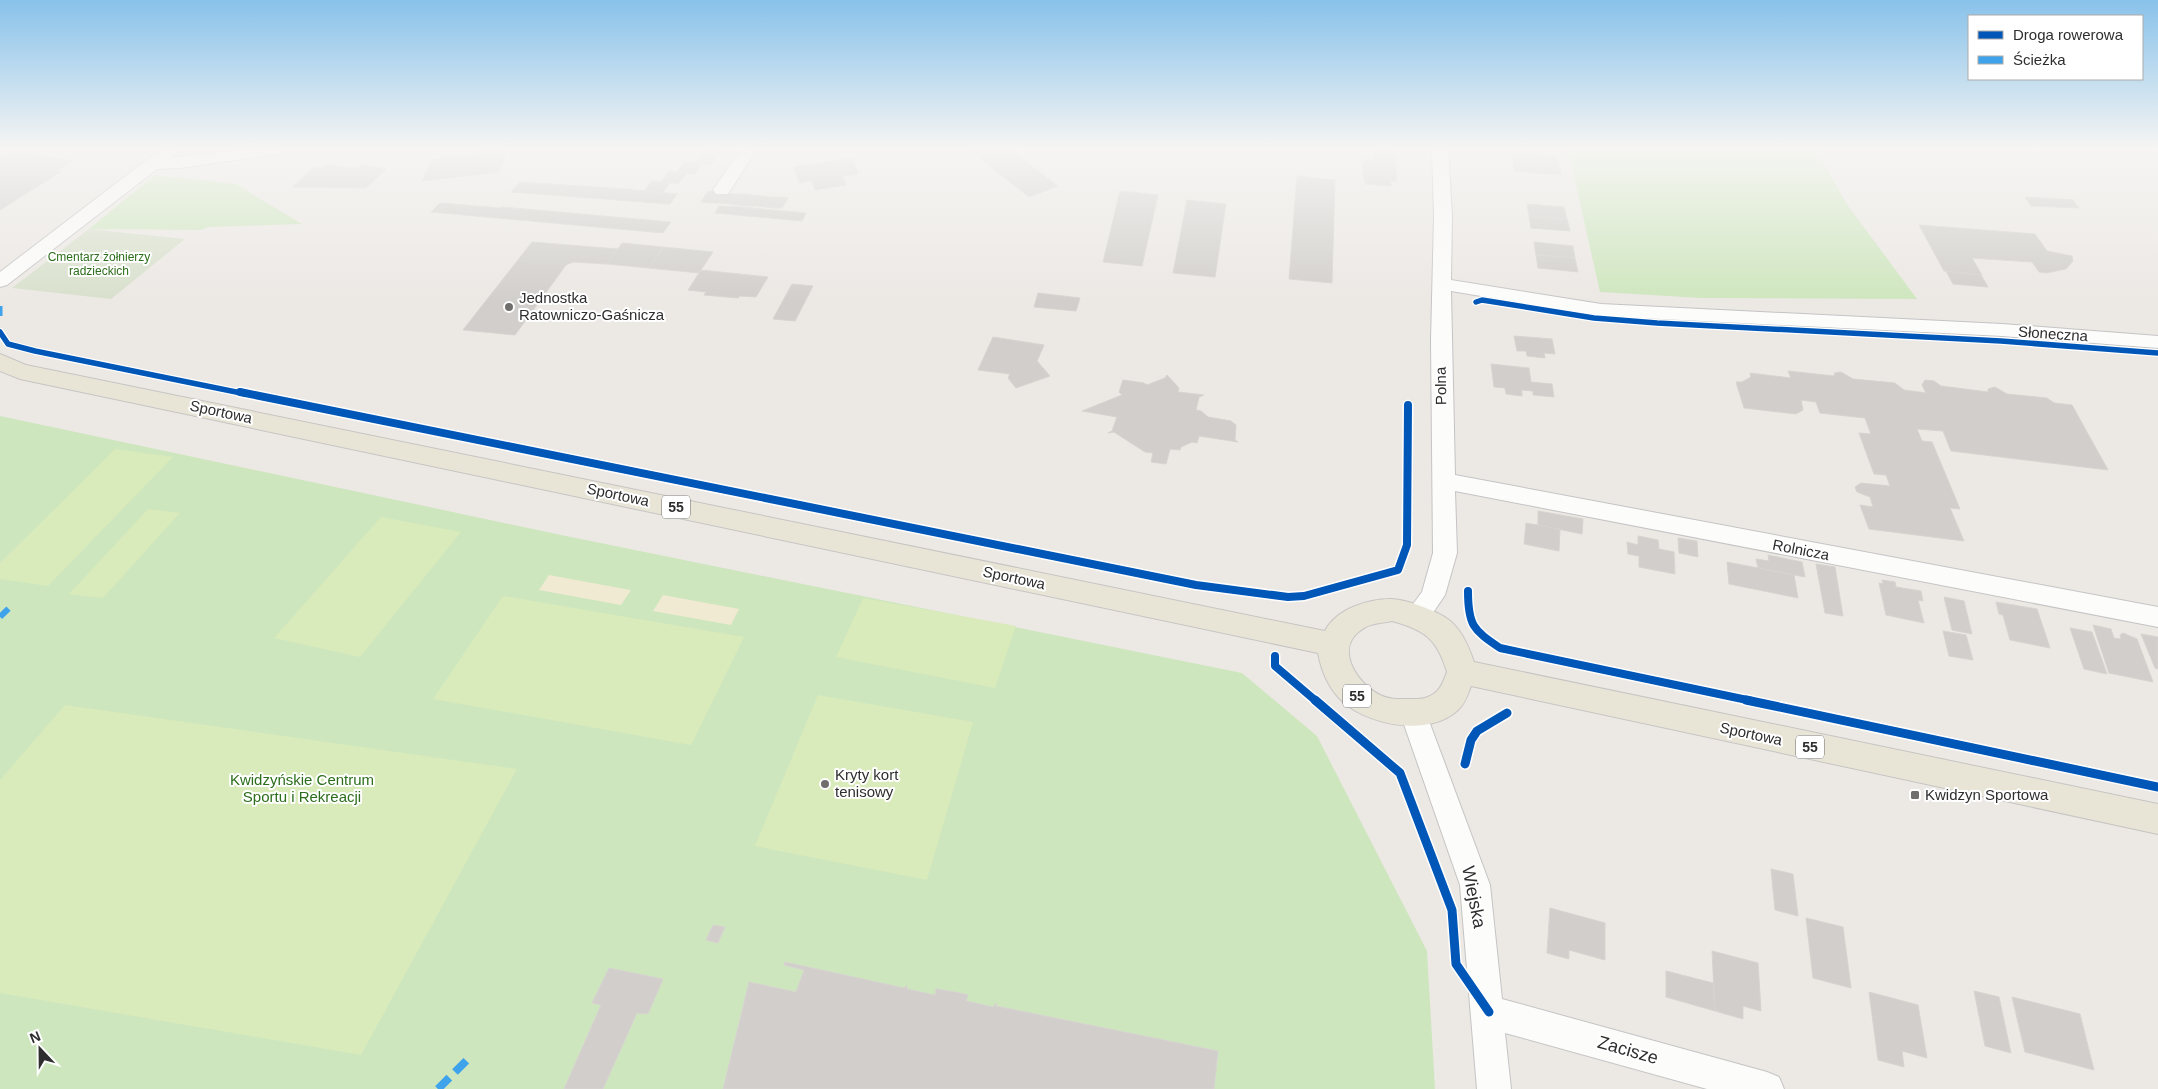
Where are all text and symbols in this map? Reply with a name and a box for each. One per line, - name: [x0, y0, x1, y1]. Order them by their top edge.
- legend: [1968, 15, 2143, 80]
- text: Droga rowerowa: [2013, 26, 2124, 43]
- text: Ścieżka: [2013, 51, 2066, 68]
- park label: Cmentarz żołnierzy radzieckich: [48, 250, 150, 278]
- place label: Jednostka Ratowniczo-Gaśnicza: [519, 289, 665, 323]
- marker: Jednostka Ratowniczo-Gaśnicza: [503, 301, 515, 313]
- street label: Słoneczna: [2017, 323, 2089, 344]
- street label: Polna: [1432, 366, 1449, 405]
- street label: Sportowa: [188, 397, 255, 427]
- street label: Sportowa: [585, 480, 652, 510]
- road number: 55: [662, 496, 690, 518]
- street label: Rolnicza: [1771, 536, 1832, 563]
- street label: Sportowa: [981, 563, 1048, 593]
- road number: 55: [1343, 684, 1371, 708]
- street label: Sportowa: [1718, 719, 1785, 749]
- road number: 55: [1796, 736, 1824, 759]
- place label: Kryty kort tenisowy: [835, 766, 899, 800]
- park label: Kwidzyńskie Centrum Sportu i Rekreacji: [230, 771, 374, 805]
- marker: Kryty kort tenisowy: [819, 778, 831, 790]
- place label: Kwidzyn Sportowa: [1925, 786, 2049, 803]
- marker: Kwidzyn Sportowa: [1909, 789, 1921, 801]
- street label: Wiejska: [1458, 864, 1490, 931]
- north arrow: [15, 1024, 65, 1074]
- text: N: [27, 1028, 43, 1046]
- street label: Zacisze: [1595, 1032, 1661, 1068]

